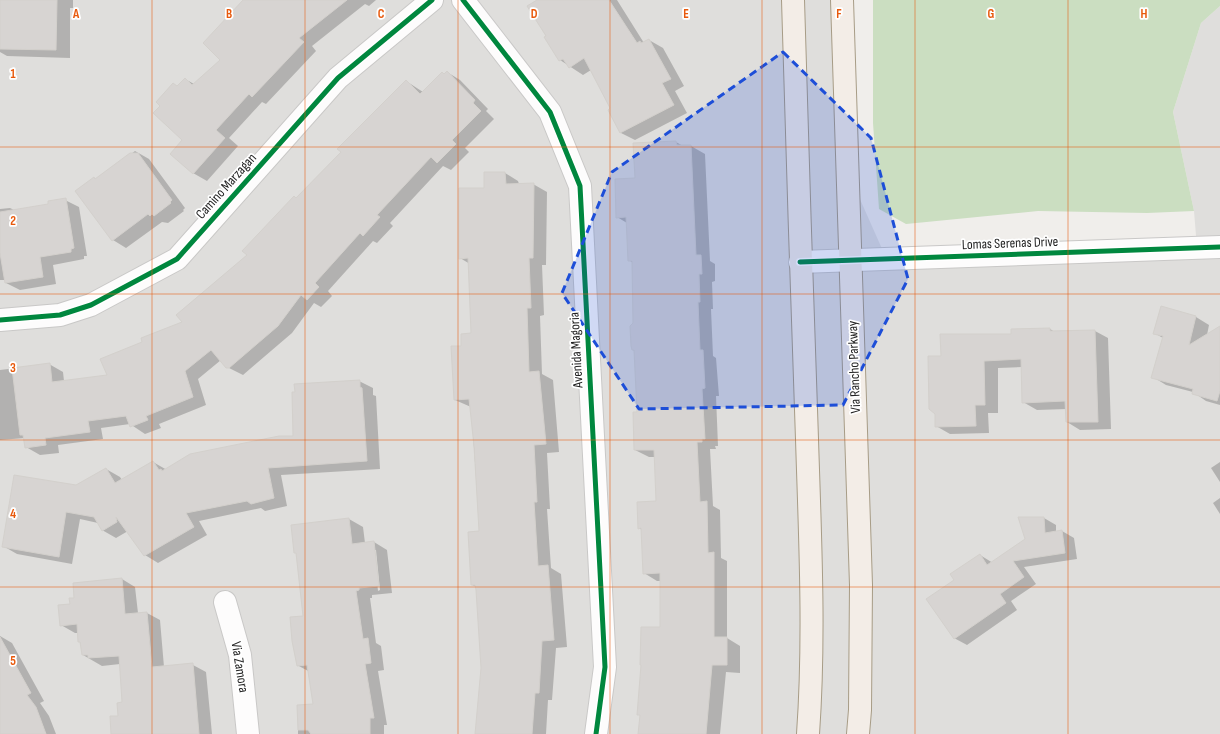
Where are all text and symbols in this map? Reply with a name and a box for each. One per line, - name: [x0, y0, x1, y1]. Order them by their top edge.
- text: A: [72, 6, 80, 22]
- text: B: [226, 6, 232, 22]
- text: C: [378, 6, 385, 22]
- text: D: [531, 6, 538, 22]
- text: E: [683, 6, 689, 22]
- text: F: [836, 6, 842, 22]
- text: G: [988, 6, 995, 22]
- text: H: [1141, 6, 1148, 22]
- text: 1: [10, 66, 16, 82]
- street label: Camino Marzagan: [192, 150, 260, 222]
- text: 2: [10, 213, 16, 229]
- street label: Lomas Serenas Drive: [961, 233, 1059, 253]
- street label: Avenida Magoria: [566, 312, 587, 389]
- street label: Via Rancho Parkway: [844, 320, 864, 414]
- text: 3: [10, 360, 16, 376]
- text: 4: [10, 506, 16, 522]
- street label: Via Zamora: [228, 640, 252, 694]
- text: 5: [10, 653, 16, 669]

